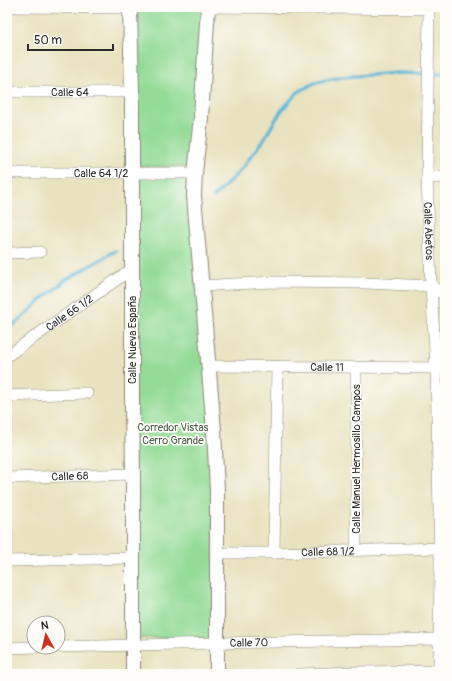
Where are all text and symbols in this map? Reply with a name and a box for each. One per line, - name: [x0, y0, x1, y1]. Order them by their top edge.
- scale bar: [28, 26, 113, 52]
- text: 50 m: [34, 33, 62, 48]
- street label: Calle 64: [51, 86, 90, 99]
- street label: Calle 64 1/2: [74, 167, 128, 180]
- street label: Calle Abetos: [421, 202, 436, 260]
- street label: Calle 66 1/2: [44, 292, 96, 334]
- street label: Calle Nueva España: [126, 296, 139, 384]
- street label: Calle 11: [310, 361, 344, 374]
- street label: Calle Manuel Hermosillo Campos: [350, 384, 363, 534]
- park label: Corredor Vistas Cerro Grande: [137, 421, 209, 447]
- street label: Calle 68: [51, 469, 89, 484]
- street label: Calle 68 1/2: [301, 545, 355, 559]
- north arrow: [26, 615, 66, 655]
- text: N: [40, 619, 50, 633]
- street label: Calle 70: [230, 636, 268, 650]

